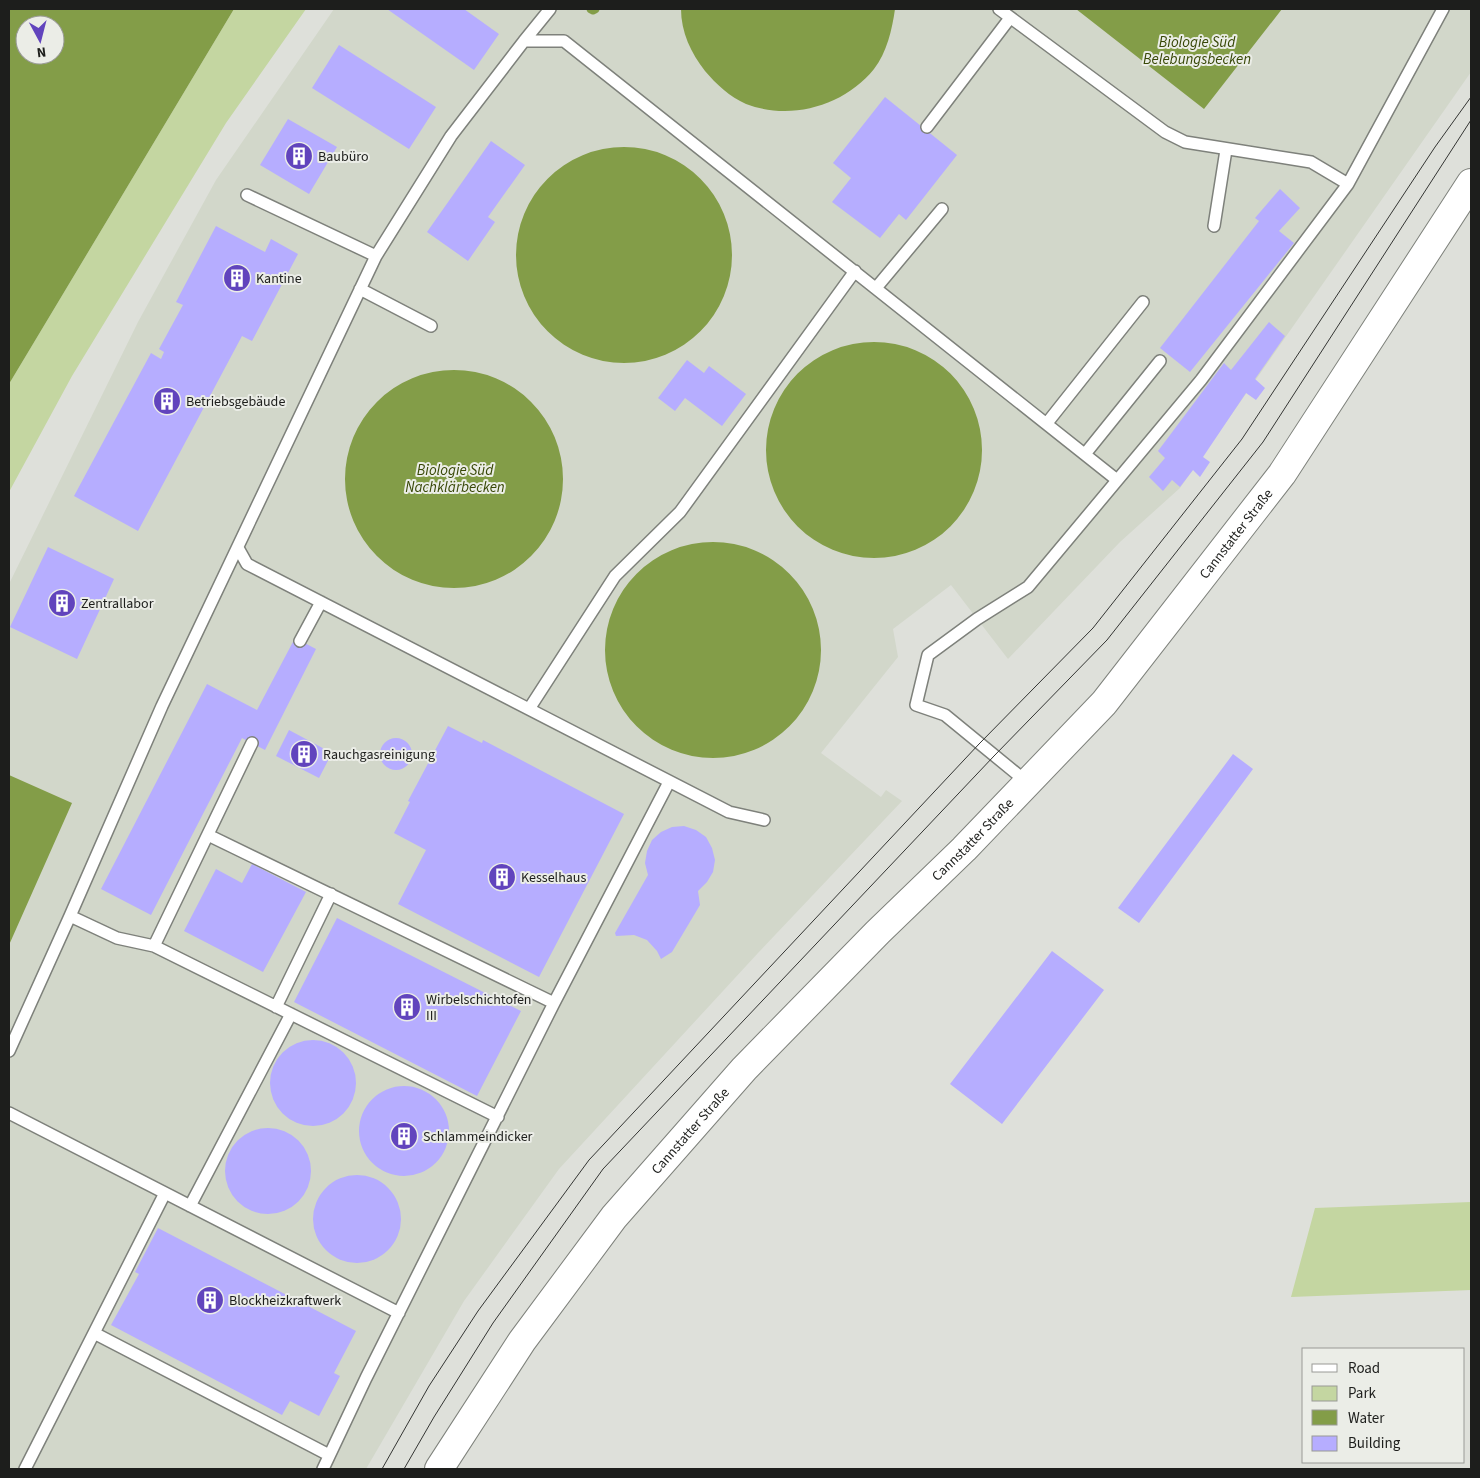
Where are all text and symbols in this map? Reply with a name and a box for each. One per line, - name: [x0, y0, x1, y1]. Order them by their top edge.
- north arrow: [15, 15, 65, 65]
- water label: Biologie Süd Belebungsbecken: [1143, 32, 1251, 70]
- text: N: [36, 41, 47, 62]
- building icon: Baubüro: [284, 141, 314, 171]
- place label: Baubüro: [318, 147, 369, 167]
- building icon: Kantine: [222, 263, 252, 293]
- place label: Kantine: [256, 269, 302, 289]
- building icon: Betriebsgebäude: [152, 386, 182, 416]
- place label: Betriebsgebäude: [186, 392, 285, 412]
- water label: Biologie Süd Nachklärbecken: [405, 460, 505, 498]
- street label: Cannstatter Straße: [1195, 485, 1278, 584]
- building icon: Zentrallabor: [47, 588, 77, 618]
- place label: Zentrallabor: [81, 594, 154, 614]
- building icon: Rauchgasreinigung: [289, 739, 319, 769]
- place label: Rauchgasreinigung: [323, 745, 435, 765]
- street label: Cannstatter Straße: [928, 794, 1019, 886]
- building icon: Kesselhaus: [487, 862, 517, 892]
- place label: Kesselhaus: [521, 868, 586, 888]
- place label: Wirbelschichtofen III: [426, 990, 532, 1026]
- building icon: Wirbelschichtofen III: [392, 992, 422, 1022]
- street label: Cannstatter Straße: [647, 1083, 734, 1179]
- building icon: Schlammeindicker: [389, 1121, 419, 1151]
- place label: Schlammeindicker: [423, 1127, 533, 1147]
- building icon: Blockheizkraftwerk: [195, 1285, 225, 1315]
- place label: Blockheizkraftwerk: [229, 1291, 341, 1311]
- legend: [1302, 1348, 1465, 1463]
- text: Road: [1348, 1358, 1380, 1379]
- text: Park: [1348, 1383, 1377, 1404]
- text: Water: [1348, 1408, 1385, 1429]
- text: Building: [1348, 1433, 1401, 1454]

